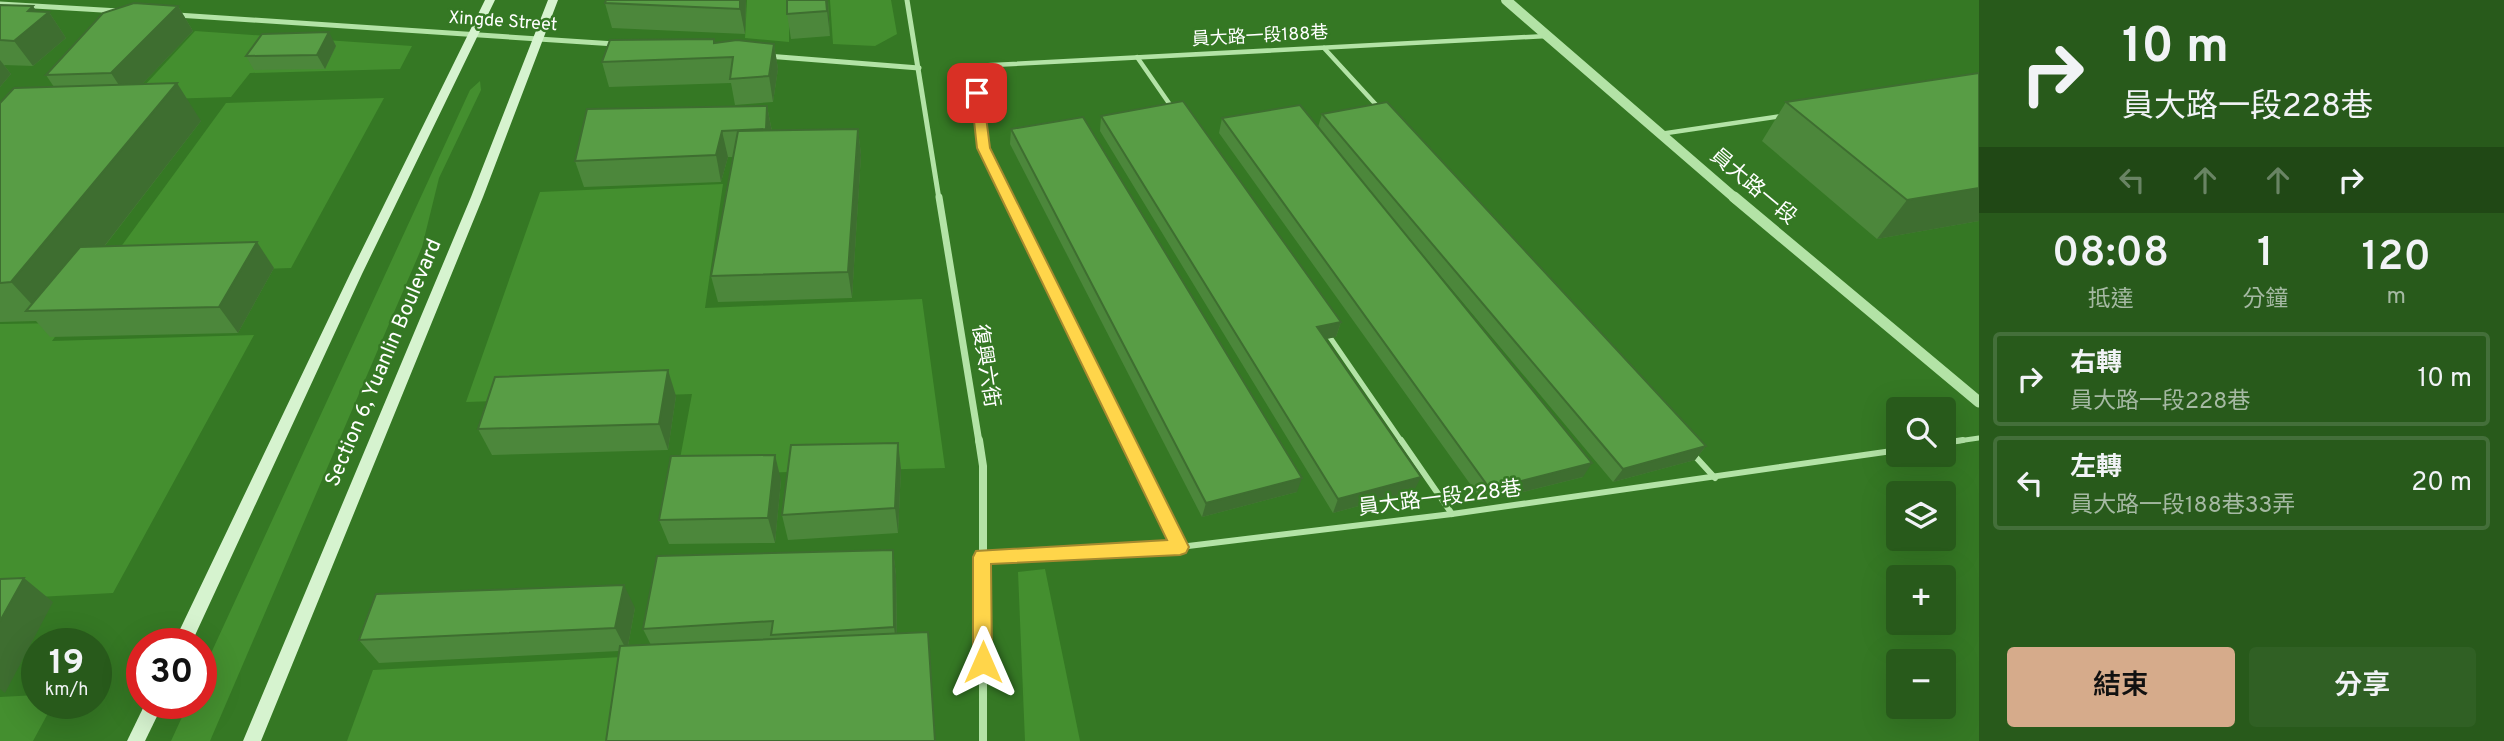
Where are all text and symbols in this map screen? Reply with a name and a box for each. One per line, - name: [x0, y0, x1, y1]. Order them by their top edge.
- street label: Xingde Street: [448, 7, 558, 37]
- text: 10 m: [2122, 18, 2229, 80]
- street label: 員大路一段188巷: [1191, 22, 1329, 52]
- icon: right: [2007, 28, 2098, 119]
- pin: [947, 63, 1007, 123]
- icon: arrive: [958, 74, 996, 112]
- text: 員大路一段228巷: [2122, 88, 2373, 128]
- street label: 員大路一段: [1704, 143, 1802, 231]
- icon: left: [2113, 161, 2151, 199]
- icon: ahead: [2186, 161, 2224, 199]
- icon: ahead: [2259, 161, 2297, 199]
- icon: right: [2332, 161, 2370, 199]
- text: 08:08: [2052, 228, 2169, 281]
- text: 1: [2257, 228, 2274, 281]
- text: 120: [2361, 232, 2431, 285]
- street label: Section 6, Yuanlin Boulevard: [320, 235, 448, 491]
- text: m: [2386, 283, 2406, 312]
- text: 抵達: [2088, 286, 2134, 315]
- text: 分鐘: [2242, 286, 2288, 315]
- street label: 復興六街: [965, 322, 1005, 410]
- text: 右轉: [2070, 348, 2122, 381]
- icon: right: [2011, 360, 2049, 398]
- text: 10 m: [2417, 363, 2472, 396]
- text: 員大路一段228巷: [2070, 388, 2250, 417]
- map controls: [1886, 397, 1956, 719]
- button: search: [1886, 397, 1956, 467]
- text: 左轉: [2070, 452, 2122, 485]
- icon: left: [2011, 464, 2049, 502]
- text: 20 m: [2411, 467, 2472, 500]
- street label: 員大路一段228巷: [1357, 476, 1523, 522]
- button: layers: [1886, 481, 1956, 551]
- text: 員大路一段188巷33弄: [2070, 492, 2295, 521]
- button: +: [1886, 565, 1956, 635]
- position arrow: [946, 625, 1020, 699]
- speed limit sign: 30: [126, 628, 217, 719]
- text: 19: [49, 642, 84, 686]
- button: 結束: [2007, 647, 2235, 727]
- button: 分享: [2249, 647, 2476, 727]
- button: −: [1886, 649, 1956, 719]
- text: km/h: [45, 679, 88, 702]

